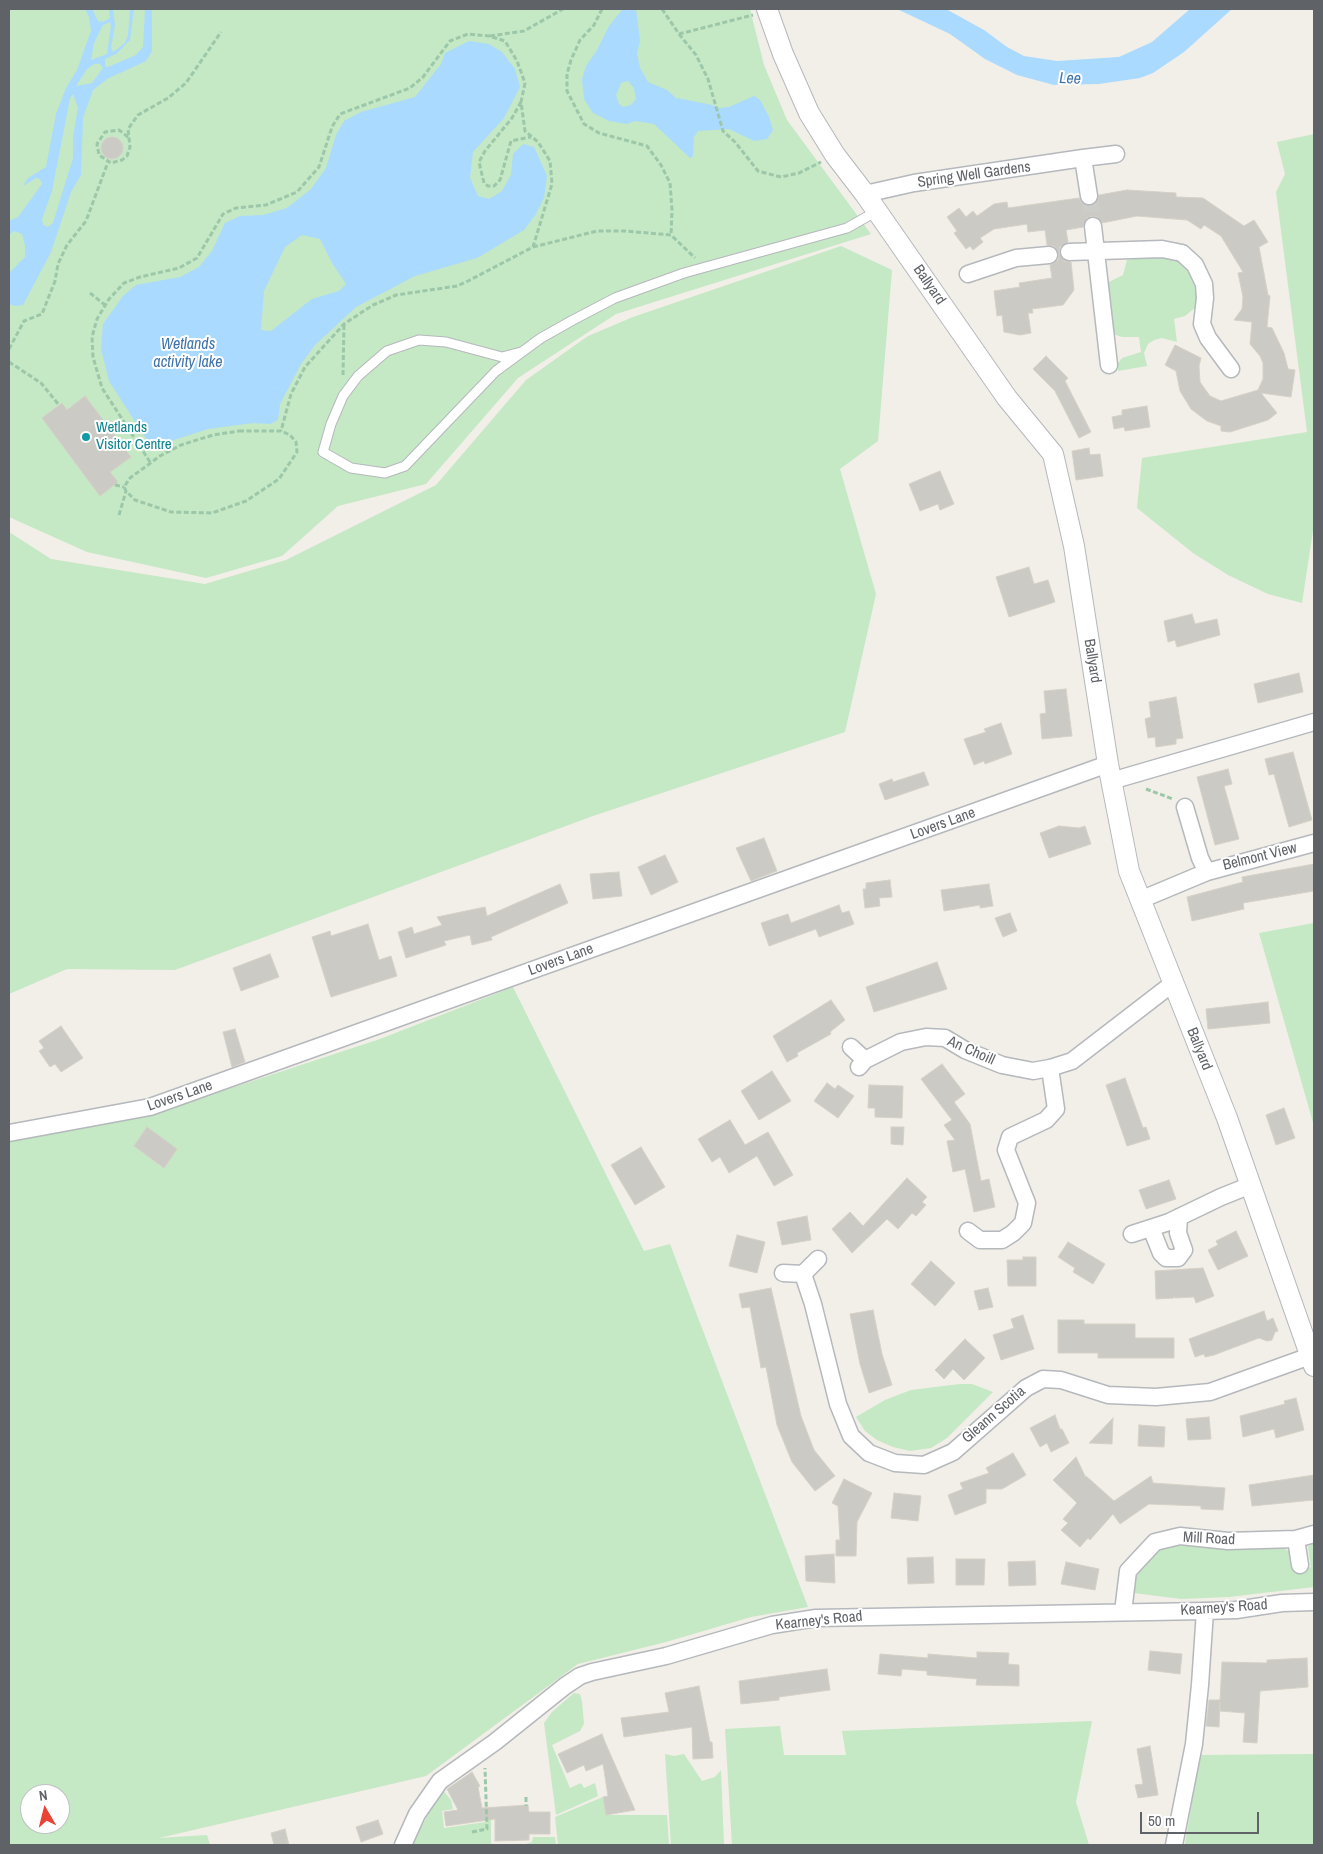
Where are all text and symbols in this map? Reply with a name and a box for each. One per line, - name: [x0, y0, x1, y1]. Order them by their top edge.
- water label: Lee: [1059, 69, 1081, 89]
- street label: Spring Well Gardens: [916, 158, 1032, 192]
- street label: Ballyard: [909, 262, 949, 308]
- water label: Wetlands activity lake: [153, 335, 223, 373]
- place label: Wetlands Visitor Centre: [96, 419, 172, 454]
- marker: Wetlands Visitor Centre: [80, 431, 92, 443]
- street label: Ballyard: [1080, 638, 1104, 684]
- street label: Lovers Lane: [908, 804, 978, 844]
- street label: Belmont View: [1221, 839, 1299, 875]
- street label: Lovers Lane: [526, 940, 596, 980]
- street label: Ballyard: [1182, 1025, 1216, 1073]
- street label: An Choill: [945, 1033, 997, 1069]
- street label: Lovers Lane: [145, 1076, 215, 1116]
- street label: Gleann Scotia: [959, 1383, 1029, 1447]
- street label: Mill Road: [1183, 1529, 1235, 1549]
- street label: Kearney's Road: [1180, 1596, 1268, 1620]
- street label: Kearney's Road: [775, 1607, 863, 1635]
- north arrow: [20, 1784, 70, 1834]
- text: N: [38, 1786, 48, 1805]
- scale bar: [1143, 1802, 1262, 1834]
- text: 50 m: [1148, 1810, 1175, 1831]

